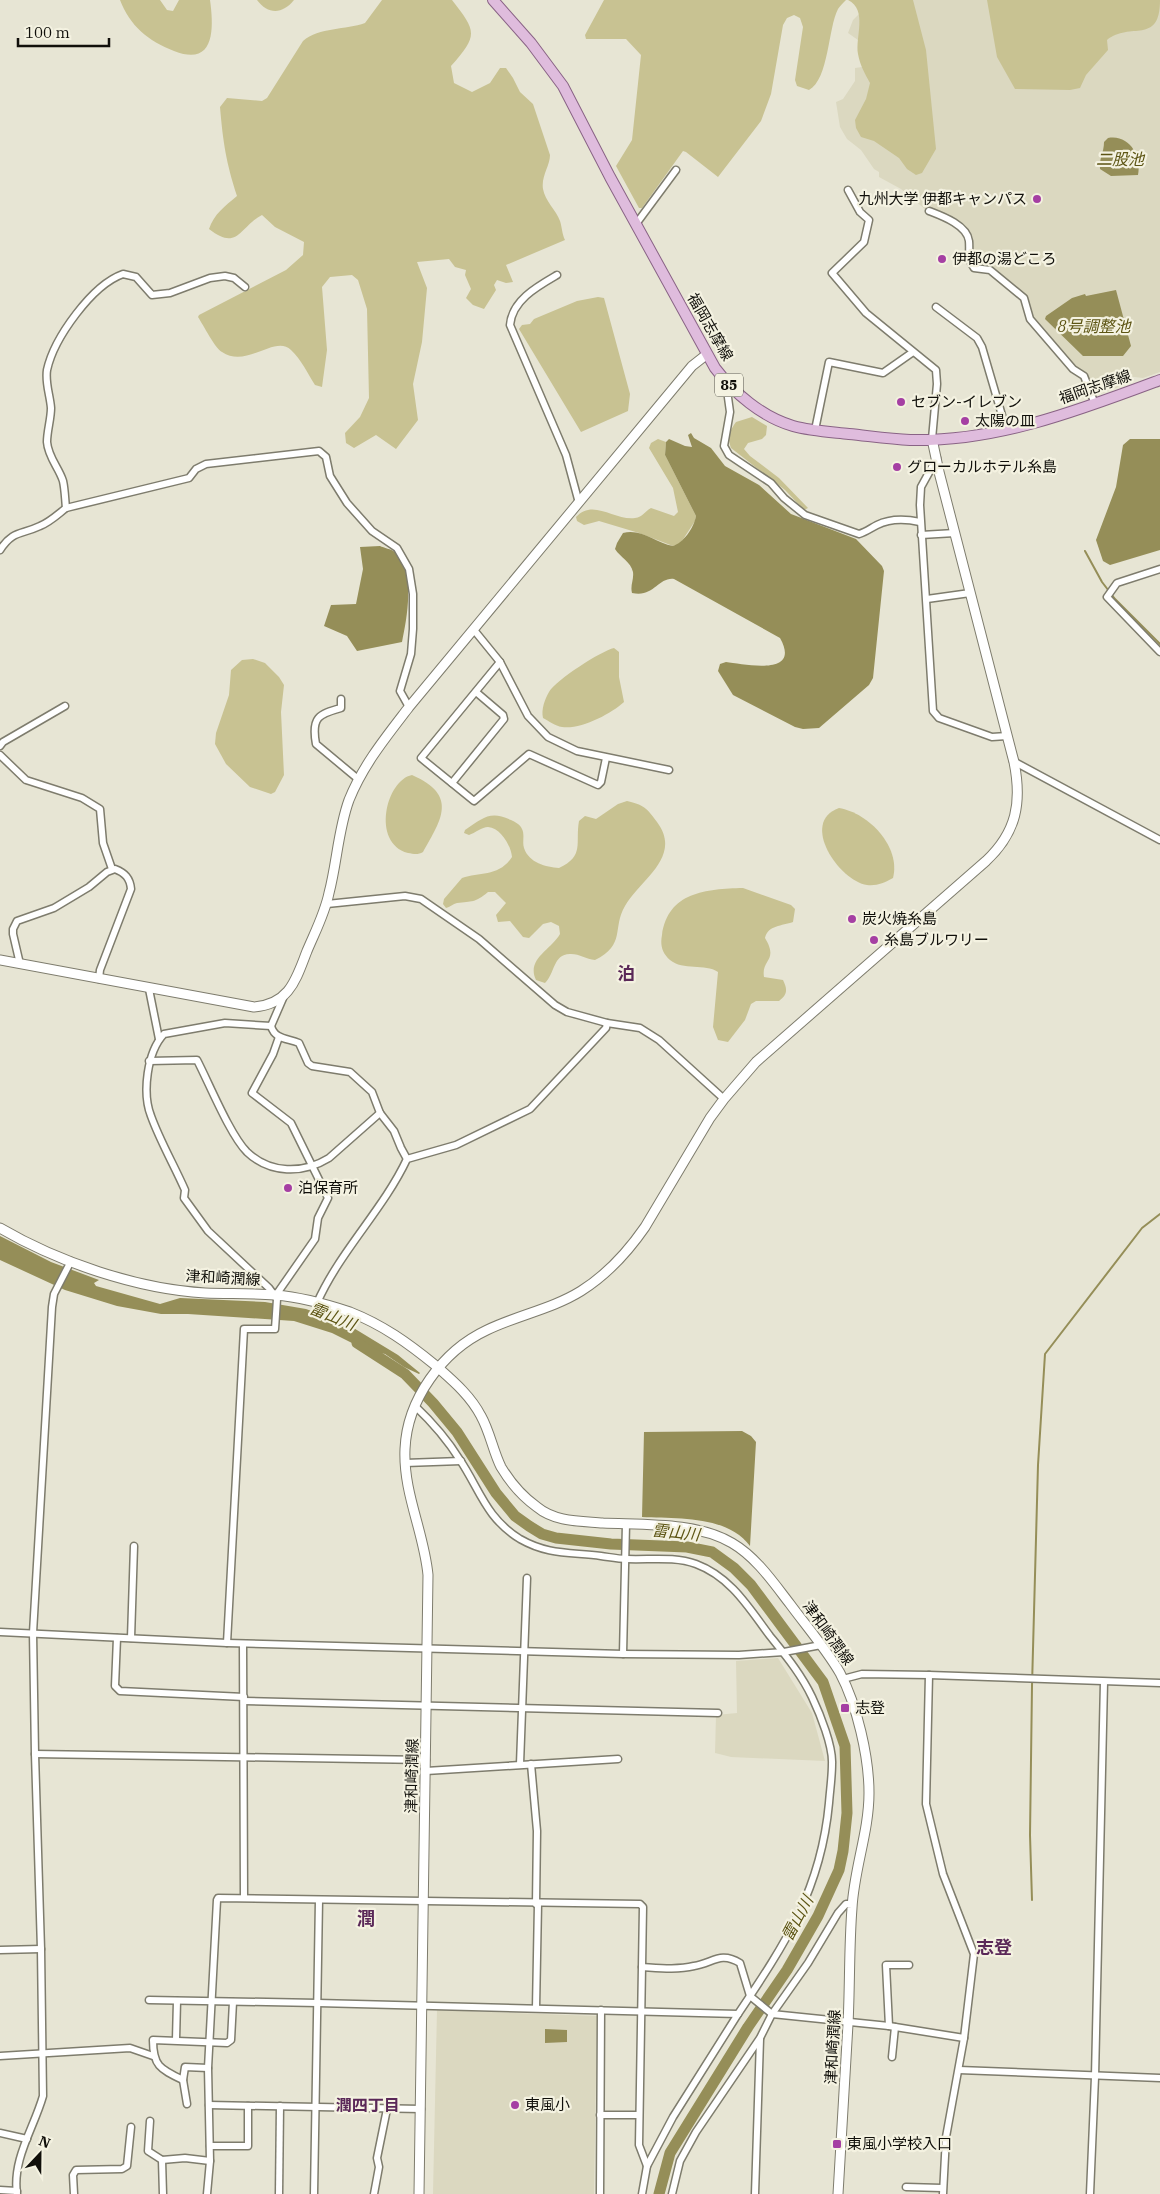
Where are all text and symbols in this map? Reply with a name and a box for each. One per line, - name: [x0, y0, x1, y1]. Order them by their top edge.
- scale bar: [18, 15, 109, 47]
- text: 100 m: [25, 23, 70, 42]
- water label: 二股池: [1096, 149, 1146, 169]
- place label: 九州大学 伊都キャンパス: [859, 189, 1027, 208]
- marker: 九州大学 伊都キャンパス: [1031, 193, 1043, 205]
- place label: 伊都の湯どころ: [952, 249, 1057, 268]
- marker: 伊都の湯どころ: [936, 253, 948, 265]
- street label: 福岡志摩線: [683, 290, 737, 364]
- water label: 8号調整池: [1058, 316, 1132, 336]
- street label: 福岡志摩線: [1056, 365, 1133, 408]
- road number: 85: [715, 374, 743, 396]
- place label: セブン-イレブン: [911, 392, 1022, 411]
- marker: セブン-イレブン: [895, 396, 907, 408]
- place label: 太陽の皿: [975, 411, 1035, 430]
- marker: 太陽の皿: [959, 415, 971, 427]
- place label: グローカルホテル糸島: [907, 457, 1057, 476]
- marker: グローカルホテル糸島: [891, 461, 903, 473]
- place label: 炭火焼糸島: [862, 909, 937, 928]
- marker: 炭火焼糸島: [846, 913, 858, 925]
- place label: 糸島ブルワリー: [884, 930, 989, 949]
- marker: 糸島ブルワリー: [868, 934, 880, 946]
- district label: 泊: [617, 962, 635, 985]
- place label: 泊保育所: [298, 1178, 358, 1197]
- marker: 泊保育所: [282, 1182, 294, 1194]
- street label: 津和崎潤線: [185, 1266, 261, 1289]
- water label: 雷山川: [307, 1298, 361, 1335]
- water label: 雷山川: [651, 1520, 703, 1545]
- street label: 津和崎潤線: [799, 1597, 858, 1669]
- place label: 志登: [855, 1698, 885, 1717]
- marker: 志登: [839, 1702, 851, 1714]
- street label: 津和崎潤線: [401, 1738, 422, 1814]
- water label: 雷山川: [777, 1890, 818, 1944]
- district label: 潤: [357, 1907, 375, 1930]
- district label: 志登: [976, 1936, 1012, 1959]
- street label: 津和崎潤線: [821, 2009, 844, 2085]
- district label: 潤四丁目: [336, 2095, 400, 2115]
- place label: 東風小: [525, 2095, 570, 2114]
- marker: 東風小: [509, 2099, 521, 2111]
- north arrow: [15, 2129, 65, 2179]
- text: N: [36, 2132, 53, 2152]
- place label: 東風小学校入口: [847, 2134, 952, 2153]
- marker: 東風小学校入口: [831, 2138, 843, 2150]

